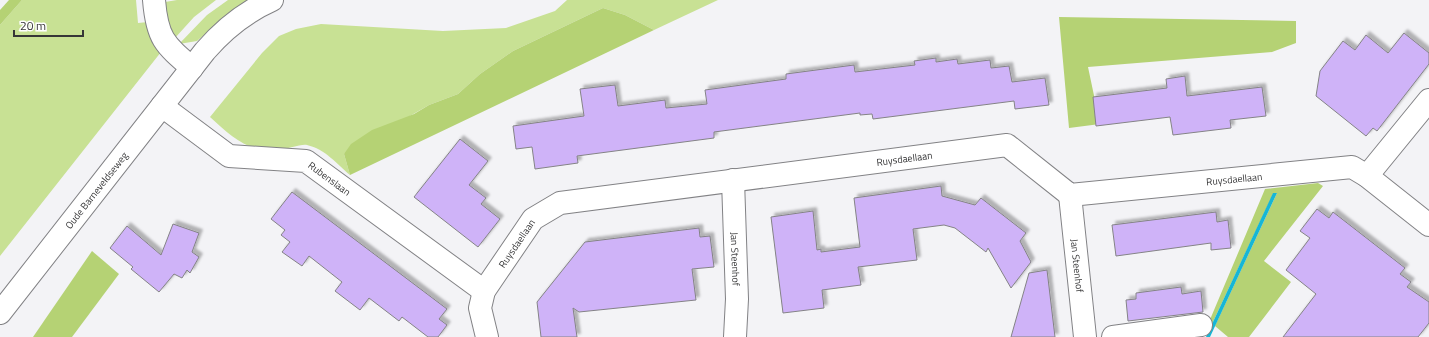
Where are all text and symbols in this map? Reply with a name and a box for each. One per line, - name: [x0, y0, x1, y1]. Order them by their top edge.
- scale bar: [14, 12, 83, 38]
- text: 20 m: [20, 16, 46, 35]
- street label: Ruysdaellaan: [876, 148, 933, 170]
- street label: Oude Barneveldseweg: [62, 149, 132, 232]
- street label: Rubenslaan: [305, 158, 354, 199]
- street label: Ruysdaellaan: [1206, 169, 1263, 189]
- street label: Ruysdaellaan: [495, 216, 539, 271]
- street label: Jan Steenhof: [727, 232, 744, 287]
- street label: Jan Steenhof: [1067, 238, 1087, 294]

